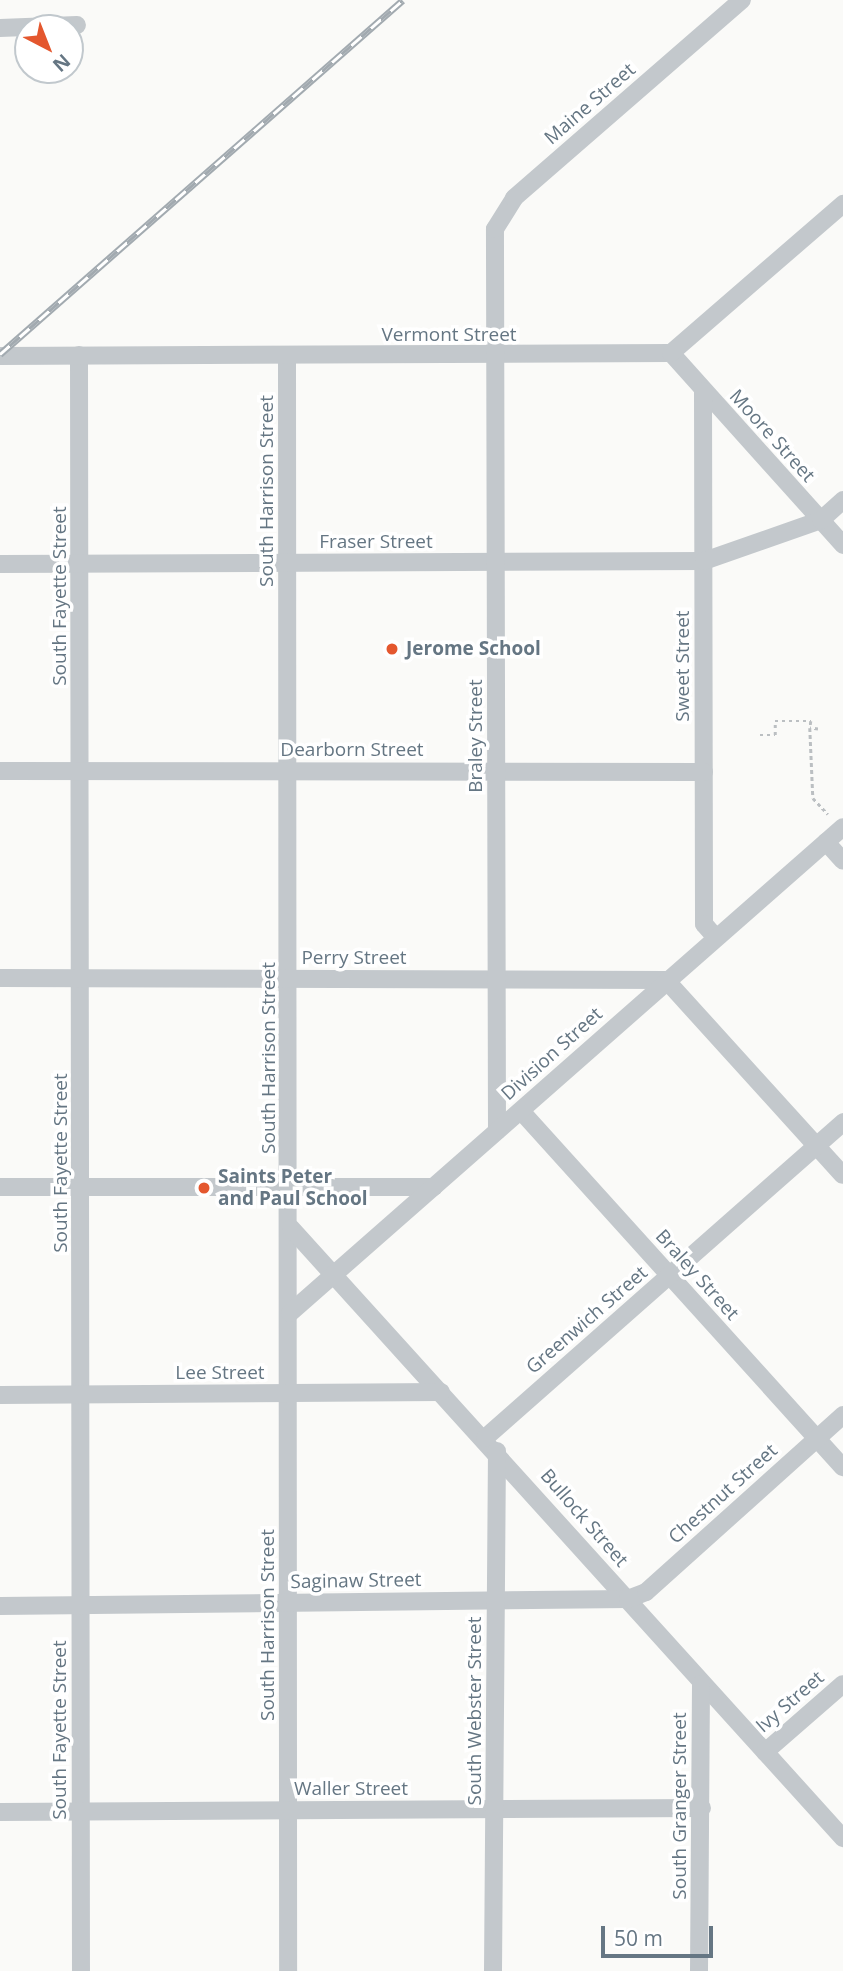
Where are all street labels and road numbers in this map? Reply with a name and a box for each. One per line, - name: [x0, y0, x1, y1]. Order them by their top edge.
- street label: Maine Street: [540, 58, 640, 150]
- street label: Vermont Street: [381, 324, 517, 346]
- street label: Moore Street: [725, 385, 819, 487]
- street label: South Harrison Street: [256, 395, 278, 587]
- street label: South Fayette Street: [49, 506, 71, 686]
- street label: Fraser Street: [319, 531, 433, 553]
- street label: Sweet Street: [672, 610, 694, 722]
- street label: Braley Street: [465, 679, 487, 793]
- street label: Dearborn Street: [280, 739, 424, 761]
- street label: Perry Street: [301, 947, 407, 969]
- street label: South Harrison Street: [258, 962, 280, 1154]
- street label: Division Street: [497, 1003, 607, 1105]
- street label: South Fayette Street: [50, 1073, 72, 1253]
- street label: Braley Street: [651, 1225, 743, 1325]
- street label: Greenwich Street: [522, 1261, 652, 1379]
- street label: Lee Street: [175, 1362, 265, 1384]
- street label: Chestnut Street: [664, 1439, 782, 1549]
- street label: Bullock Street: [535, 1464, 633, 1572]
- street label: South Harrison Street: [257, 1529, 279, 1721]
- street label: Saginaw Street: [290, 1568, 422, 1594]
- street label: South Webster Street: [464, 1617, 486, 1805]
- street label: South Fayette Street: [49, 1640, 71, 1820]
- street label: Ivy Street: [751, 1666, 829, 1738]
- street label: South Granger Street: [669, 1712, 691, 1900]
- street label: Waller Street: [294, 1778, 408, 1800]

